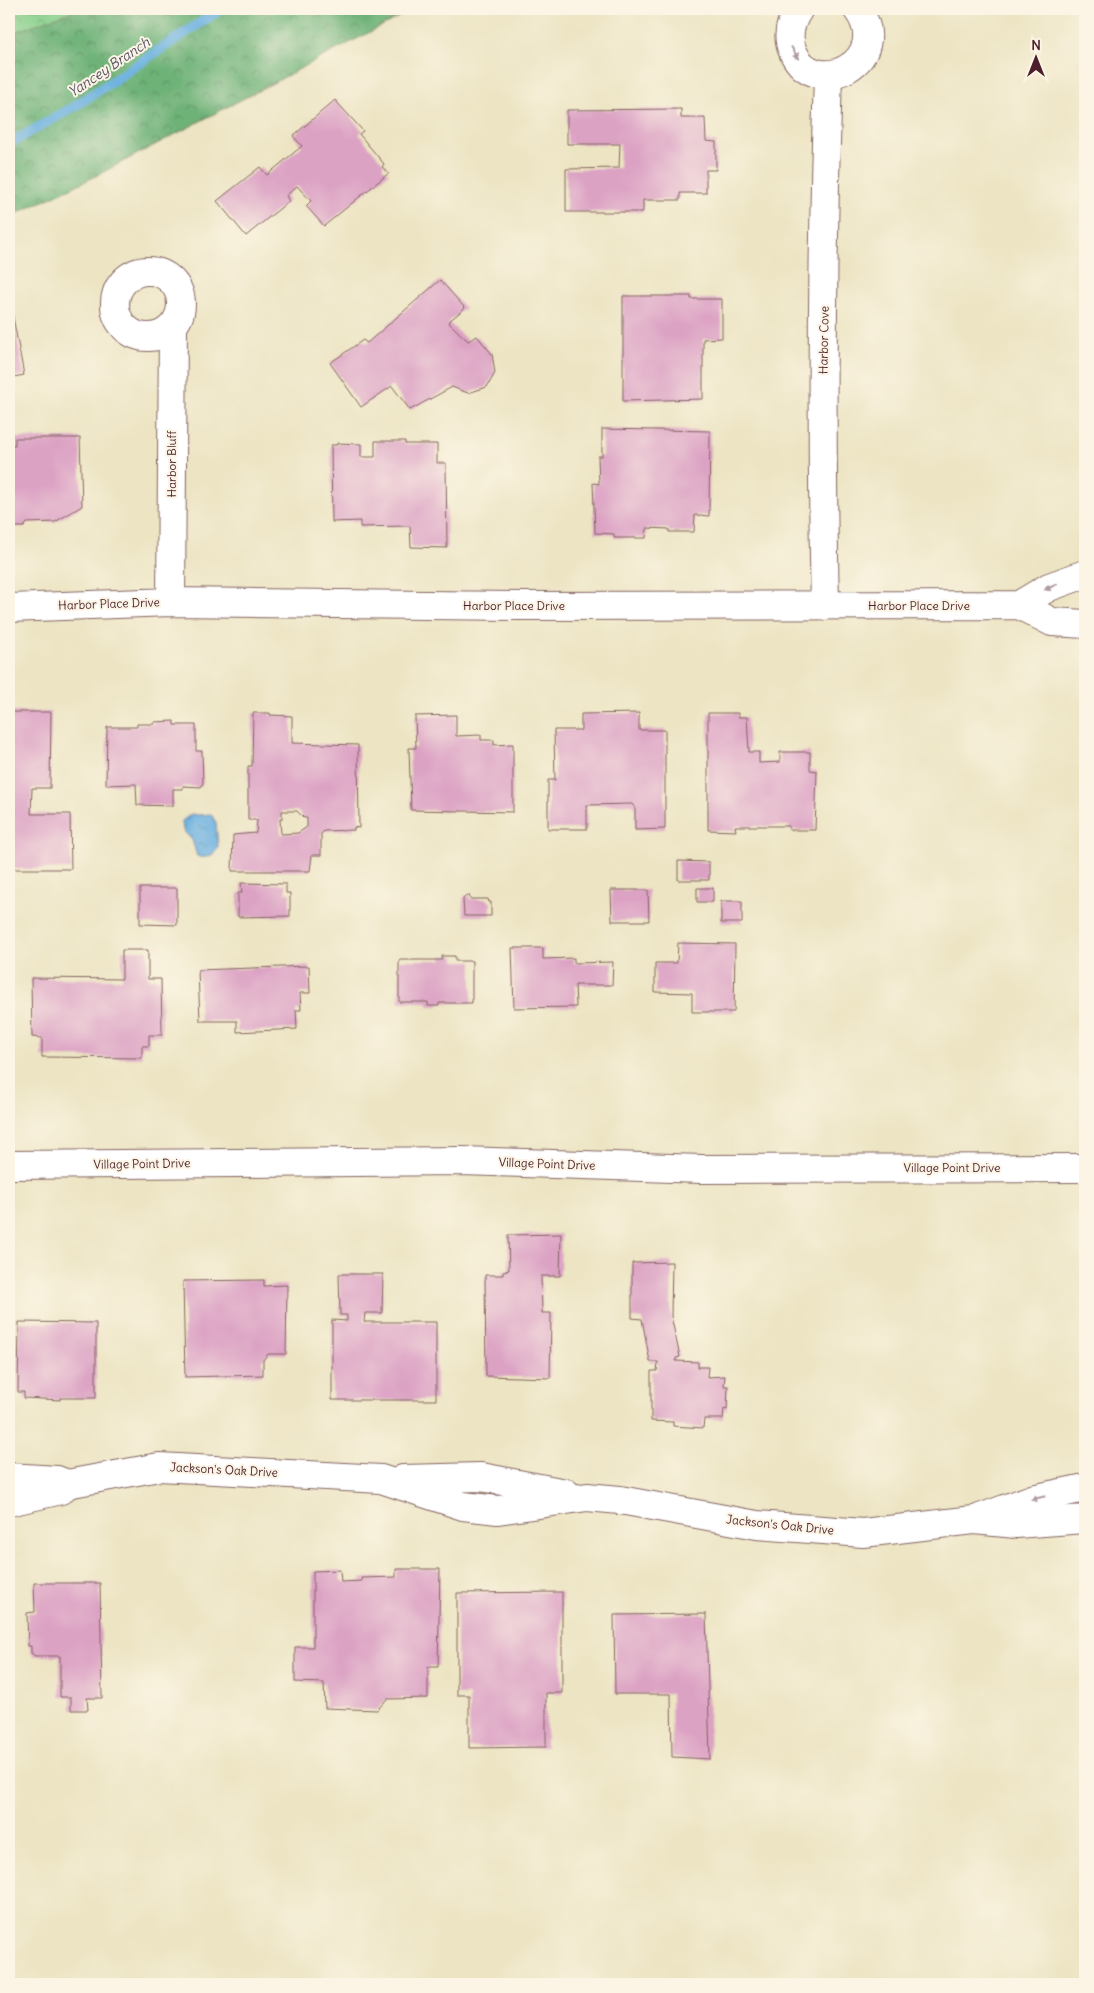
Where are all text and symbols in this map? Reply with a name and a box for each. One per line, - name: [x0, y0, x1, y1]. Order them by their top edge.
- north arrow: [1012, 32, 1062, 82]
- water label: Yancey Branch: [65, 33, 154, 101]
- text: N: [1031, 36, 1041, 54]
- one-way arrow: [790, 47, 799, 60]
- street label: Harbor Cove: [815, 306, 832, 374]
- street label: Harbor Bluff: [164, 429, 179, 497]
- one-way arrow: [1044, 584, 1058, 592]
- street label: Harbor Place Drive: [58, 594, 160, 613]
- street label: Harbor Place Drive: [463, 598, 565, 613]
- street label: Harbor Place Drive: [868, 598, 970, 613]
- street label: Village Point Drive: [498, 1154, 596, 1173]
- street label: Village Point Drive: [93, 1155, 191, 1172]
- street label: Village Point Drive: [904, 1160, 1000, 1175]
- street label: Jackson's Oak Drive: [170, 1459, 278, 1480]
- one-way arrow: [1030, 1494, 1045, 1502]
- street label: Jackson's Oak Drive: [725, 1511, 835, 1538]

